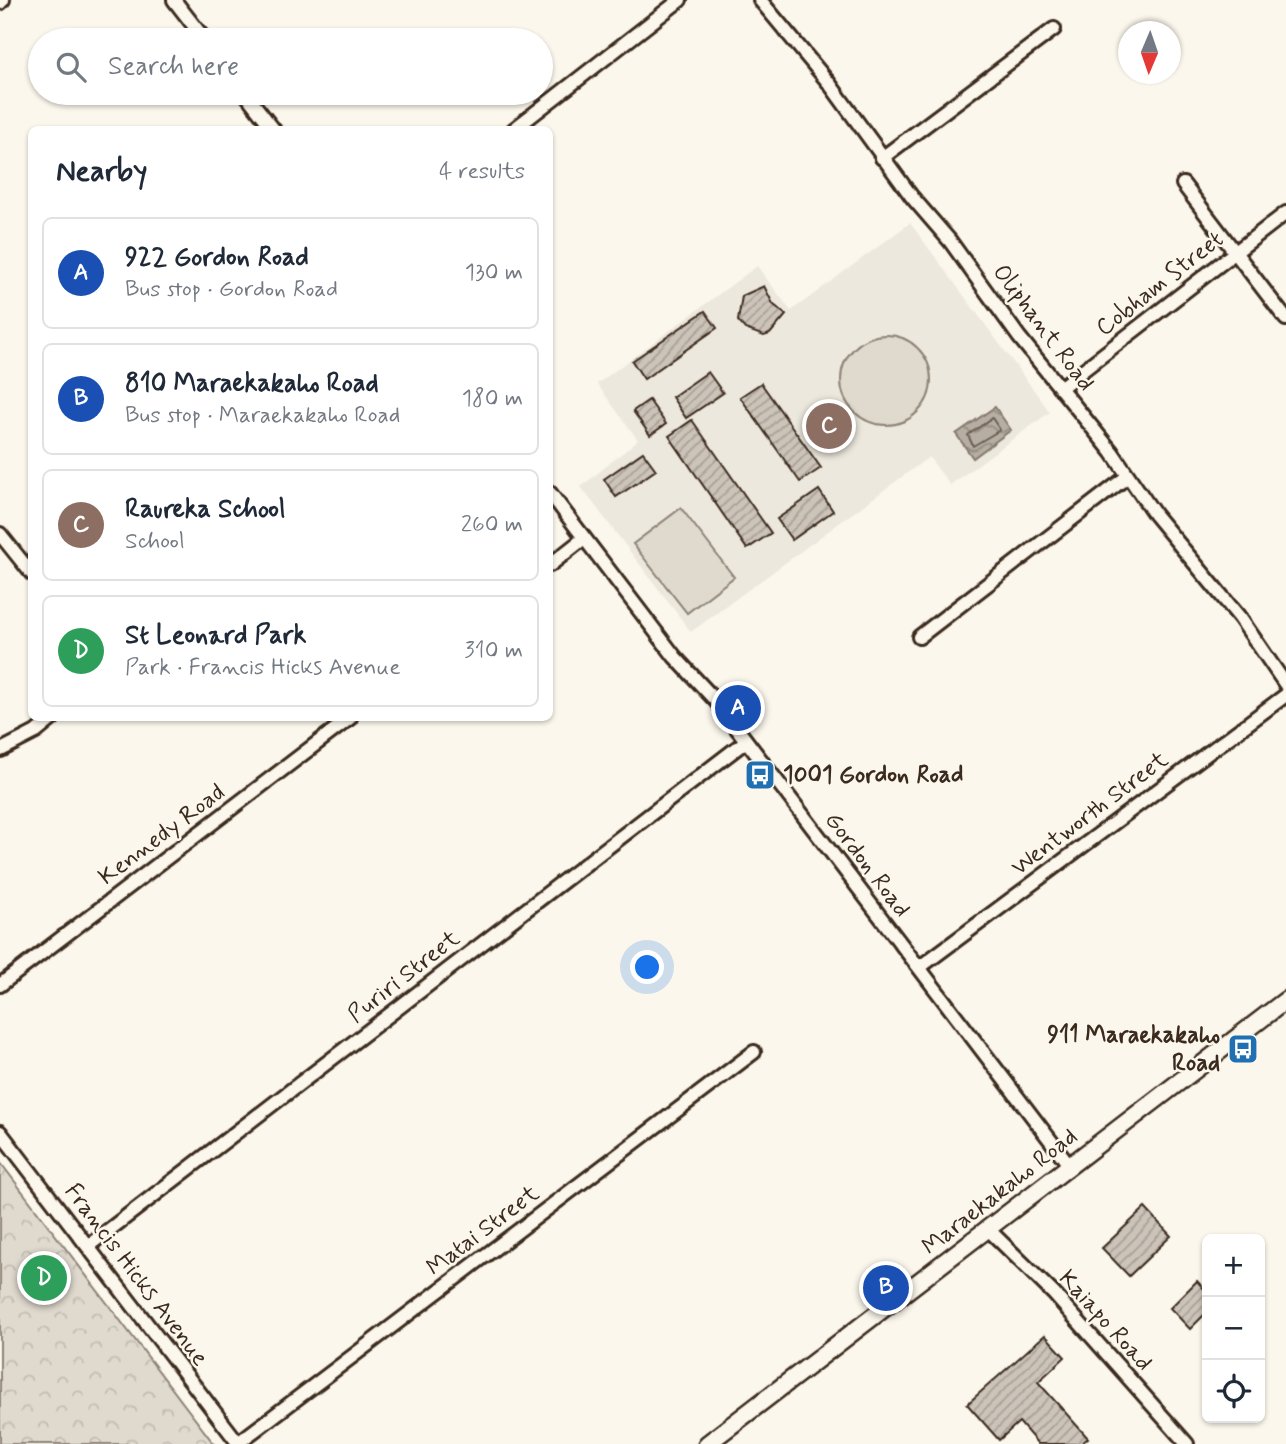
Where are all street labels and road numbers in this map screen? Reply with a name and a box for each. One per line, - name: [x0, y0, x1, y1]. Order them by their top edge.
- street label: Cobham Street: [1090, 224, 1230, 344]
- street label: Oliphant Road: [985, 258, 1101, 398]
- street label: Wentworth Street: [1005, 745, 1175, 883]
- street label: Kennedy Road: [93, 777, 231, 893]
- street label: Gordon Road: [817, 806, 917, 924]
- street label: Puriri Street: [342, 924, 466, 1030]
- street label: Maraekakaho Road: [916, 1122, 1084, 1262]
- street label: Francis Hicks Avenue: [57, 1177, 215, 1373]
- street label: Matai Street: [420, 1178, 546, 1284]
- street label: Kaiapo Road: [1051, 1264, 1159, 1378]

